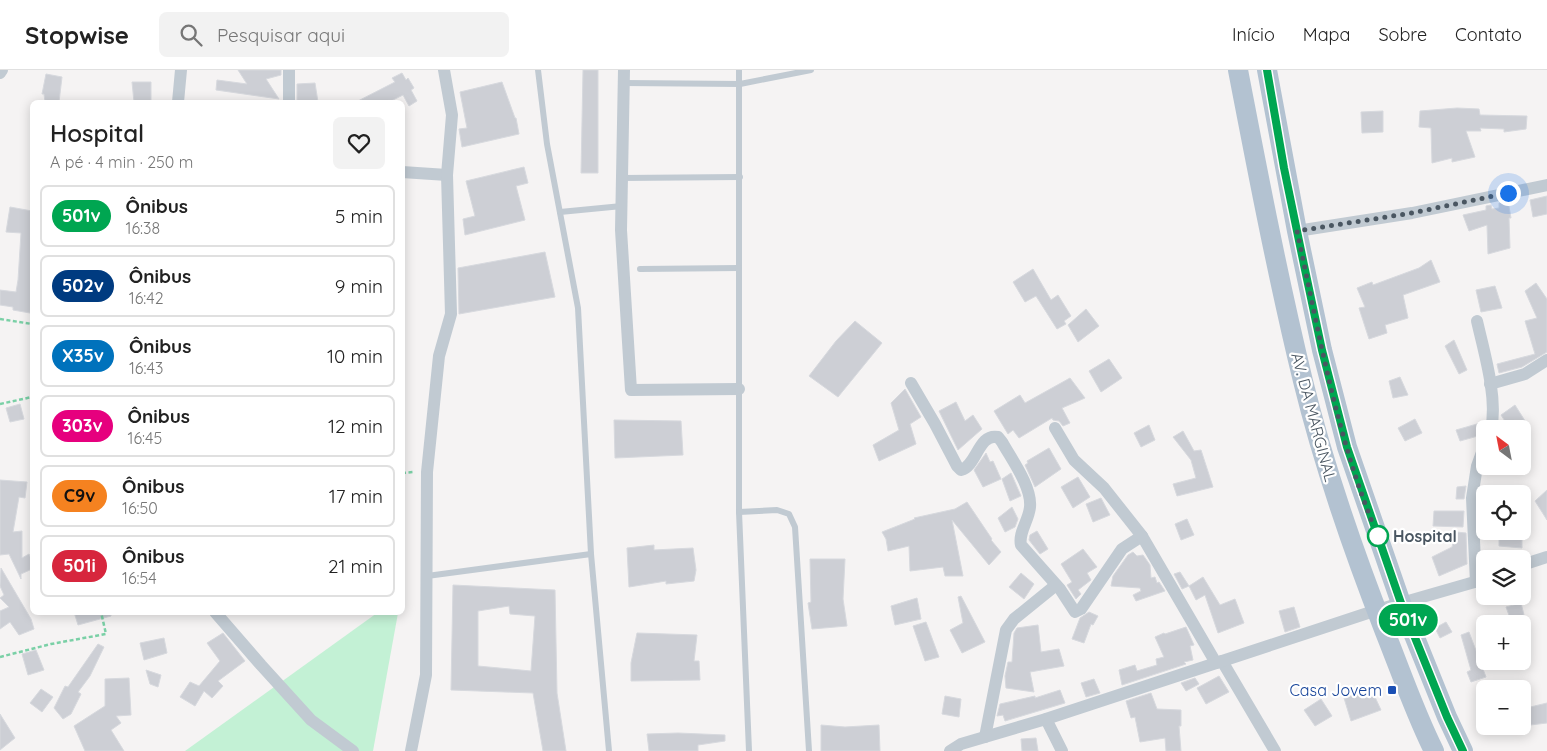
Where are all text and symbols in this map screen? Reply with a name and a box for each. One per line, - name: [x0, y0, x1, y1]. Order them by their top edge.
- search box: [159, 12, 509, 57]
- text: Stopwise: [25, 20, 129, 50]
- icon: search: [177, 21, 205, 49]
- text: Pesquisar aqui: [217, 23, 345, 47]
- text: Início: [1232, 23, 1275, 46]
- text: Mapa: [1303, 23, 1350, 46]
- text: Sobre: [1378, 23, 1427, 46]
- text: Contato: [1455, 23, 1522, 46]
- button: heart: [333, 117, 385, 169]
- text: Hospital: [50, 118, 144, 148]
- text: A pé · 4 min · 250 m: [50, 152, 193, 172]
- your location: [1496, 181, 1521, 206]
- text: Ônibus: [126, 194, 188, 218]
- text: 501v: [62, 204, 101, 227]
- text: 5 min: [335, 204, 383, 228]
- text: 16:38: [126, 218, 160, 238]
- text: Ônibus: [129, 264, 191, 288]
- text: 502v: [62, 274, 104, 297]
- text: 9 min: [335, 274, 383, 298]
- text: 16:42: [129, 288, 164, 308]
- text: Ônibus: [129, 334, 191, 358]
- text: X35v: [62, 344, 104, 367]
- text: 10 min: [327, 344, 383, 368]
- street label: AV. DA MARGINAL: [1287, 350, 1341, 484]
- text: 16:43: [129, 358, 163, 378]
- text: Ônibus: [128, 404, 190, 428]
- text: 303v: [62, 414, 103, 437]
- text: 12 min: [328, 414, 383, 438]
- north arrow: [1476, 420, 1531, 475]
- map controls: [1476, 420, 1531, 735]
- text: 16:45: [128, 428, 162, 448]
- text: Ônibus: [122, 474, 184, 498]
- text: C9v: [64, 484, 95, 507]
- text: 17 min: [329, 484, 383, 508]
- button: locate: [1476, 485, 1531, 540]
- text: 16:50: [122, 498, 158, 518]
- marker: Hospital: [1367, 525, 1389, 547]
- place label: Hospital: [1393, 526, 1457, 546]
- text: Ônibus: [122, 544, 184, 568]
- button: layers: [1476, 550, 1531, 605]
- text: 501i: [63, 554, 96, 577]
- text: 21 min: [328, 554, 383, 578]
- text: 16:54: [122, 568, 157, 588]
- line badge: 501v: [1373, 604, 1443, 636]
- text: 501v: [1389, 608, 1427, 631]
- button: +: [1476, 615, 1531, 670]
- place label: Casa Jovem: [1289, 680, 1382, 700]
- button: −: [1476, 680, 1531, 735]
- marker: Casa Jovem: [1386, 684, 1398, 696]

